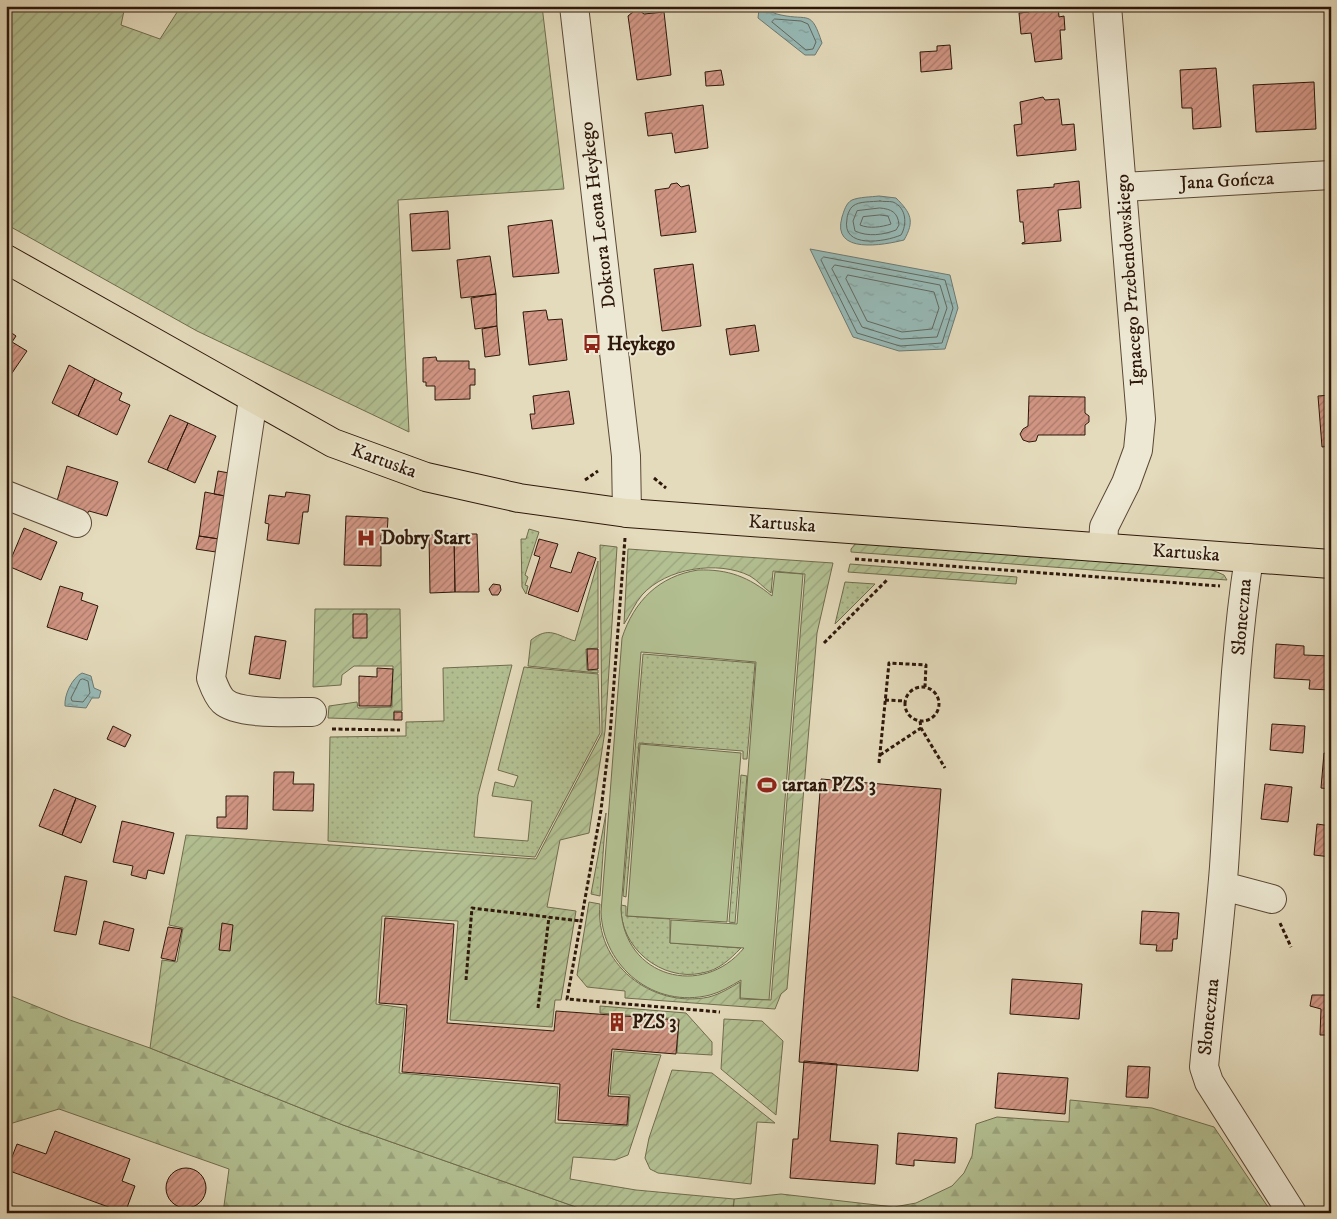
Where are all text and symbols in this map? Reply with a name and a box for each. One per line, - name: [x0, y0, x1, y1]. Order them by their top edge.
- street label: Doktora Leona Heykego: [575, 120, 621, 310]
- street label: Jana Gończa: [1177, 167, 1275, 195]
- street label: Ignacego Przebendowskiego: [1111, 173, 1149, 387]
- bus stop icon: Heykego: [581, 333, 603, 355]
- place label: Heykego: [607, 333, 675, 356]
- street label: Kartuska: [348, 439, 420, 483]
- street label: Kartuska: [747, 510, 817, 538]
- hospital icon: Dobry Start: [355, 527, 377, 549]
- place label: Dobry Start: [381, 527, 472, 550]
- street label: Kartuska: [1151, 539, 1221, 567]
- street label: Słoneczna: [1227, 578, 1257, 656]
- sports icon: tartan PZS 3: [756, 774, 778, 796]
- place label: tartan PZS 3: [782, 774, 876, 797]
- street label: Słoneczna: [1194, 978, 1224, 1056]
- building icon: PZS 3: [606, 1011, 628, 1033]
- place label: PZS 3: [632, 1011, 676, 1034]

